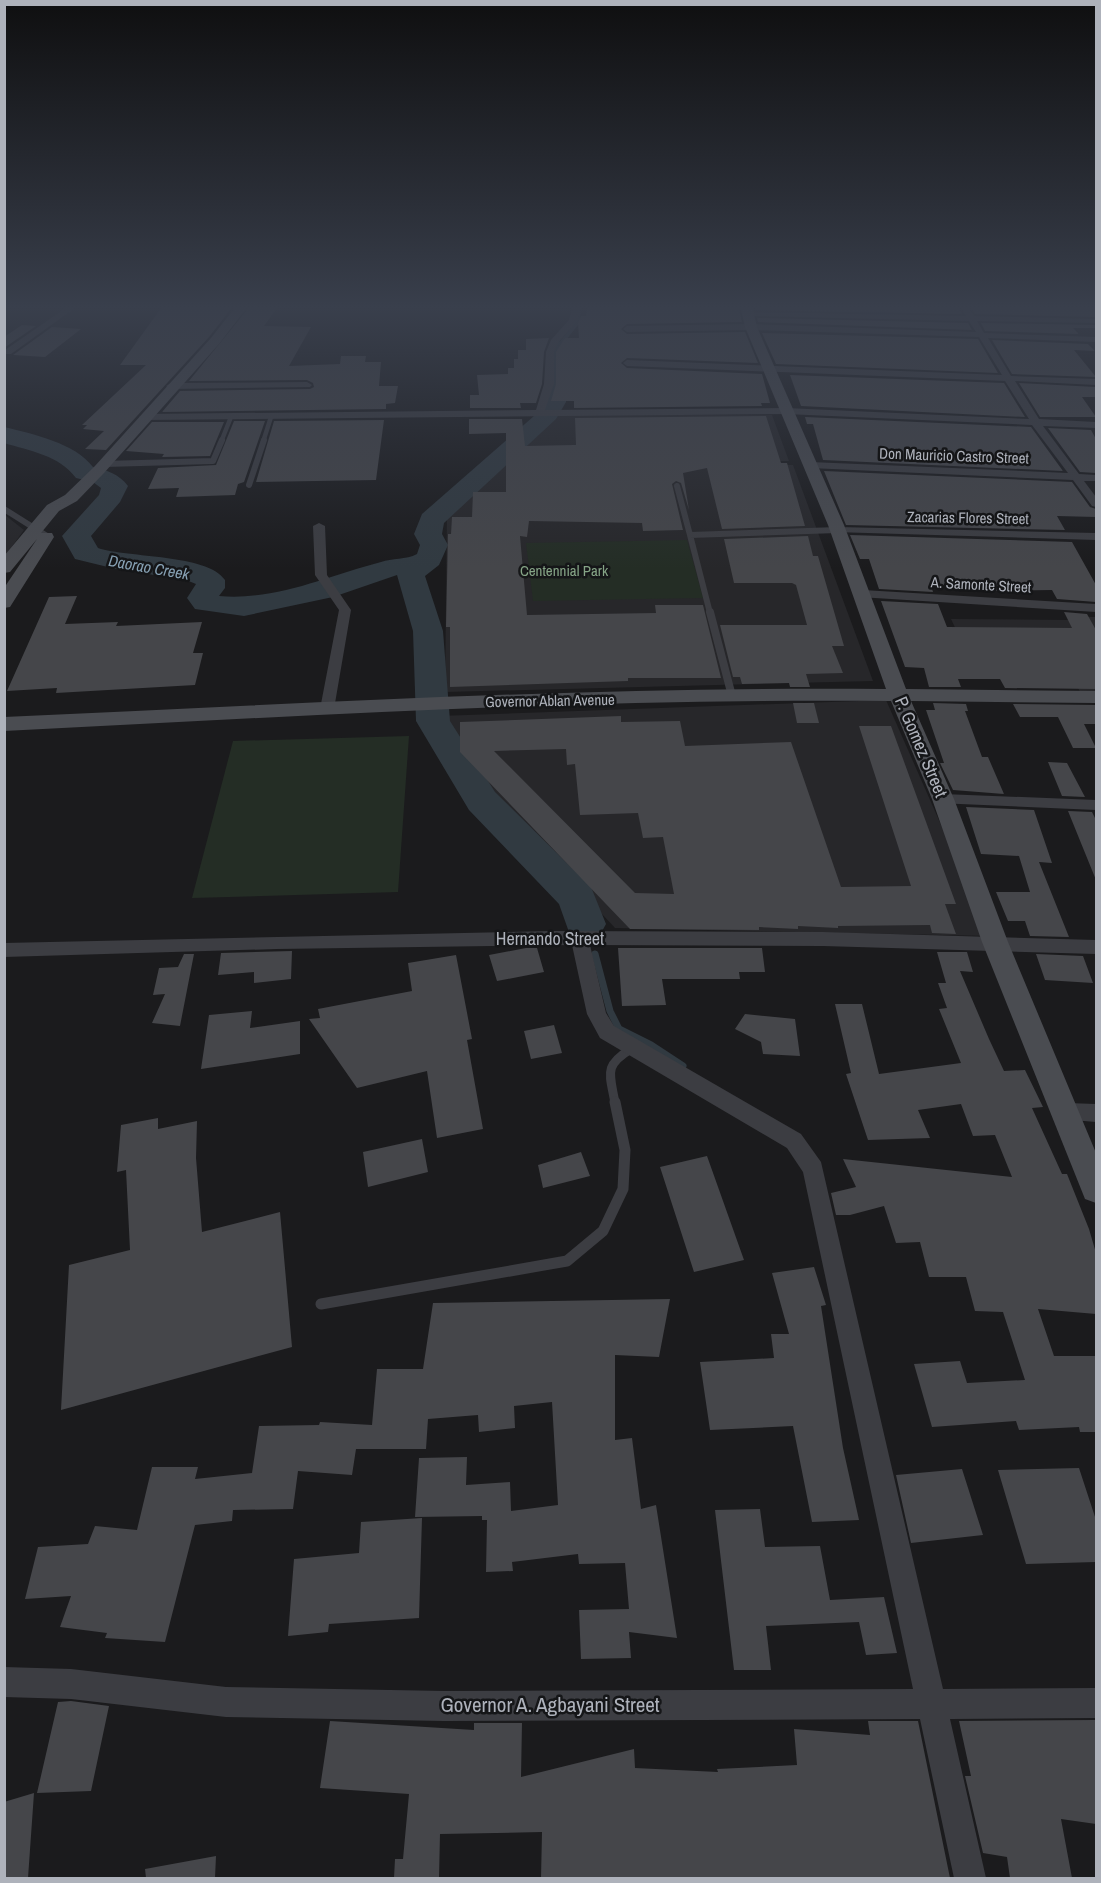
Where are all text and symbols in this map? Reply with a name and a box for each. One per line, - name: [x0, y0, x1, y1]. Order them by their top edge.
- street label: Don Mauricio Castro Street: [879, 442, 1030, 469]
- street label: Zacarias Flores Street: [907, 506, 1030, 529]
- water label: Daorao Creek: [107, 549, 192, 585]
- park label: Centennial Park: [520, 560, 609, 581]
- street label: A. Samonte Street: [929, 571, 1032, 598]
- street label: Governor Ablan Avenue: [485, 689, 615, 712]
- street label: P. Gomez Street: [889, 693, 954, 801]
- street label: Hernando Street: [496, 926, 604, 951]
- street label: Governor A. Agbayani Street: [440, 1690, 660, 1719]

